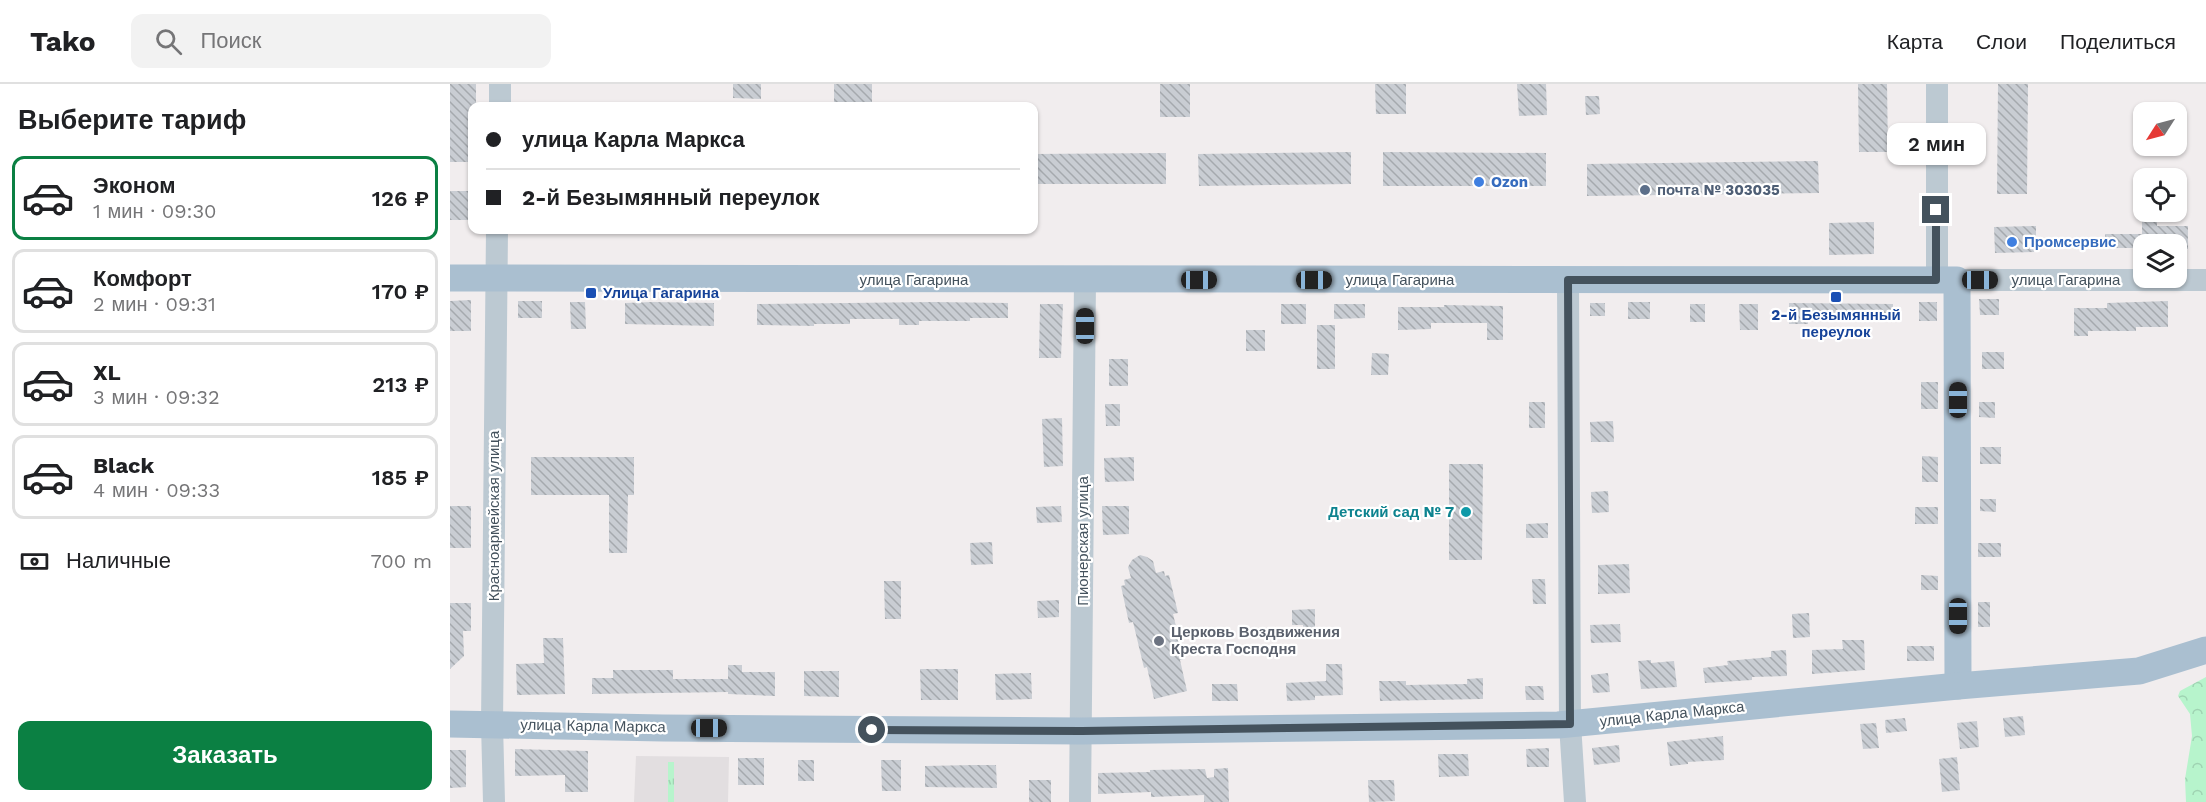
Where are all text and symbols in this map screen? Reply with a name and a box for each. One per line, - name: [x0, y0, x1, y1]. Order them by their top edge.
- search box: [131, 14, 551, 68]
- text: Tako: [30, 25, 95, 58]
- icon: search: [152, 25, 185, 58]
- text: Поиск: [200, 28, 261, 53]
- text: Карта: [1887, 29, 1943, 54]
- text: Слои: [1976, 29, 2027, 54]
- text: Поделиться: [2060, 29, 2176, 54]
- north arrow: [2133, 102, 2187, 156]
- map controls: [2133, 102, 2187, 288]
- text: Выберите тариф: [18, 104, 246, 136]
- callout: 2 мин: [1886, 123, 1986, 165]
- text: улица Карла Маркса: [522, 127, 745, 152]
- text: 2 мин: [1908, 132, 1965, 156]
- button: locate: [2133, 168, 2187, 222]
- icon: car: [21, 171, 75, 225]
- text: Эконом: [93, 173, 176, 198]
- place label: Ozon: [1491, 173, 1528, 191]
- marker: Ozon: [1472, 175, 1486, 189]
- place label: почта № 303035: [1657, 181, 1780, 199]
- marker: почта № 303035: [1638, 183, 1652, 197]
- text: 2-й Безымянный переулок: [522, 185, 819, 210]
- text: 126 ₽: [372, 186, 429, 211]
- route end: [1922, 196, 1949, 223]
- text: 1 мин · 09:30: [93, 199, 217, 223]
- place label: Промсервис: [2024, 233, 2116, 251]
- button: layers: [2133, 234, 2187, 288]
- marker: Промсервис: [2005, 235, 2019, 249]
- icon: car: [21, 264, 75, 318]
- text: Комфорт: [93, 266, 192, 291]
- street label: улица Гагарина: [860, 271, 969, 289]
- car: [1181, 271, 1217, 289]
- car: [1296, 271, 1332, 289]
- street label: улица Гагарина: [1346, 271, 1455, 289]
- car: [1962, 271, 1998, 289]
- street label: улица Гагарина: [2012, 271, 2121, 289]
- text: 170 ₽: [372, 279, 429, 304]
- place label: Улица Гагарина: [603, 284, 720, 302]
- marker: Улица Гагарина: [584, 286, 598, 300]
- marker: 2-й Безымянный переулок: [1829, 290, 1843, 304]
- text: 2 мин · 09:31: [93, 292, 216, 316]
- place label: 2-й Безымянный переулок: [1771, 306, 1901, 341]
- car: [1076, 308, 1094, 344]
- icon: car: [21, 357, 75, 411]
- text: XL: [93, 360, 121, 385]
- text: 213 ₽: [372, 372, 429, 397]
- car: [1949, 382, 1967, 418]
- text: 3 мин · 09:32: [93, 385, 220, 409]
- street label: Красноармейская улица: [485, 430, 503, 601]
- icon: car: [21, 450, 75, 504]
- text: Black: [93, 453, 154, 478]
- text: 185 ₽: [372, 465, 429, 490]
- street label: Пионерская улица: [1074, 476, 1092, 606]
- text: 4 мин · 09:33: [93, 478, 220, 502]
- place label: Детский сад № 7: [1328, 503, 1454, 521]
- marker: Детский сад № 7: [1459, 505, 1473, 519]
- icon: cash: [18, 545, 51, 578]
- text: Наличные: [66, 548, 171, 573]
- text: 700 m: [370, 549, 432, 573]
- car: [1949, 598, 1967, 634]
- place label: Церковь Воздвижения Креста Господня: [1171, 623, 1340, 658]
- marker: Церковь Воздвижения Креста Господня: [1152, 634, 1166, 648]
- street label: улица Карла Маркса: [1599, 697, 1746, 731]
- street label: улица Карла Маркса: [520, 716, 666, 736]
- route start: [858, 716, 885, 743]
- car: [691, 719, 727, 737]
- button: Заказать: [18, 721, 432, 790]

